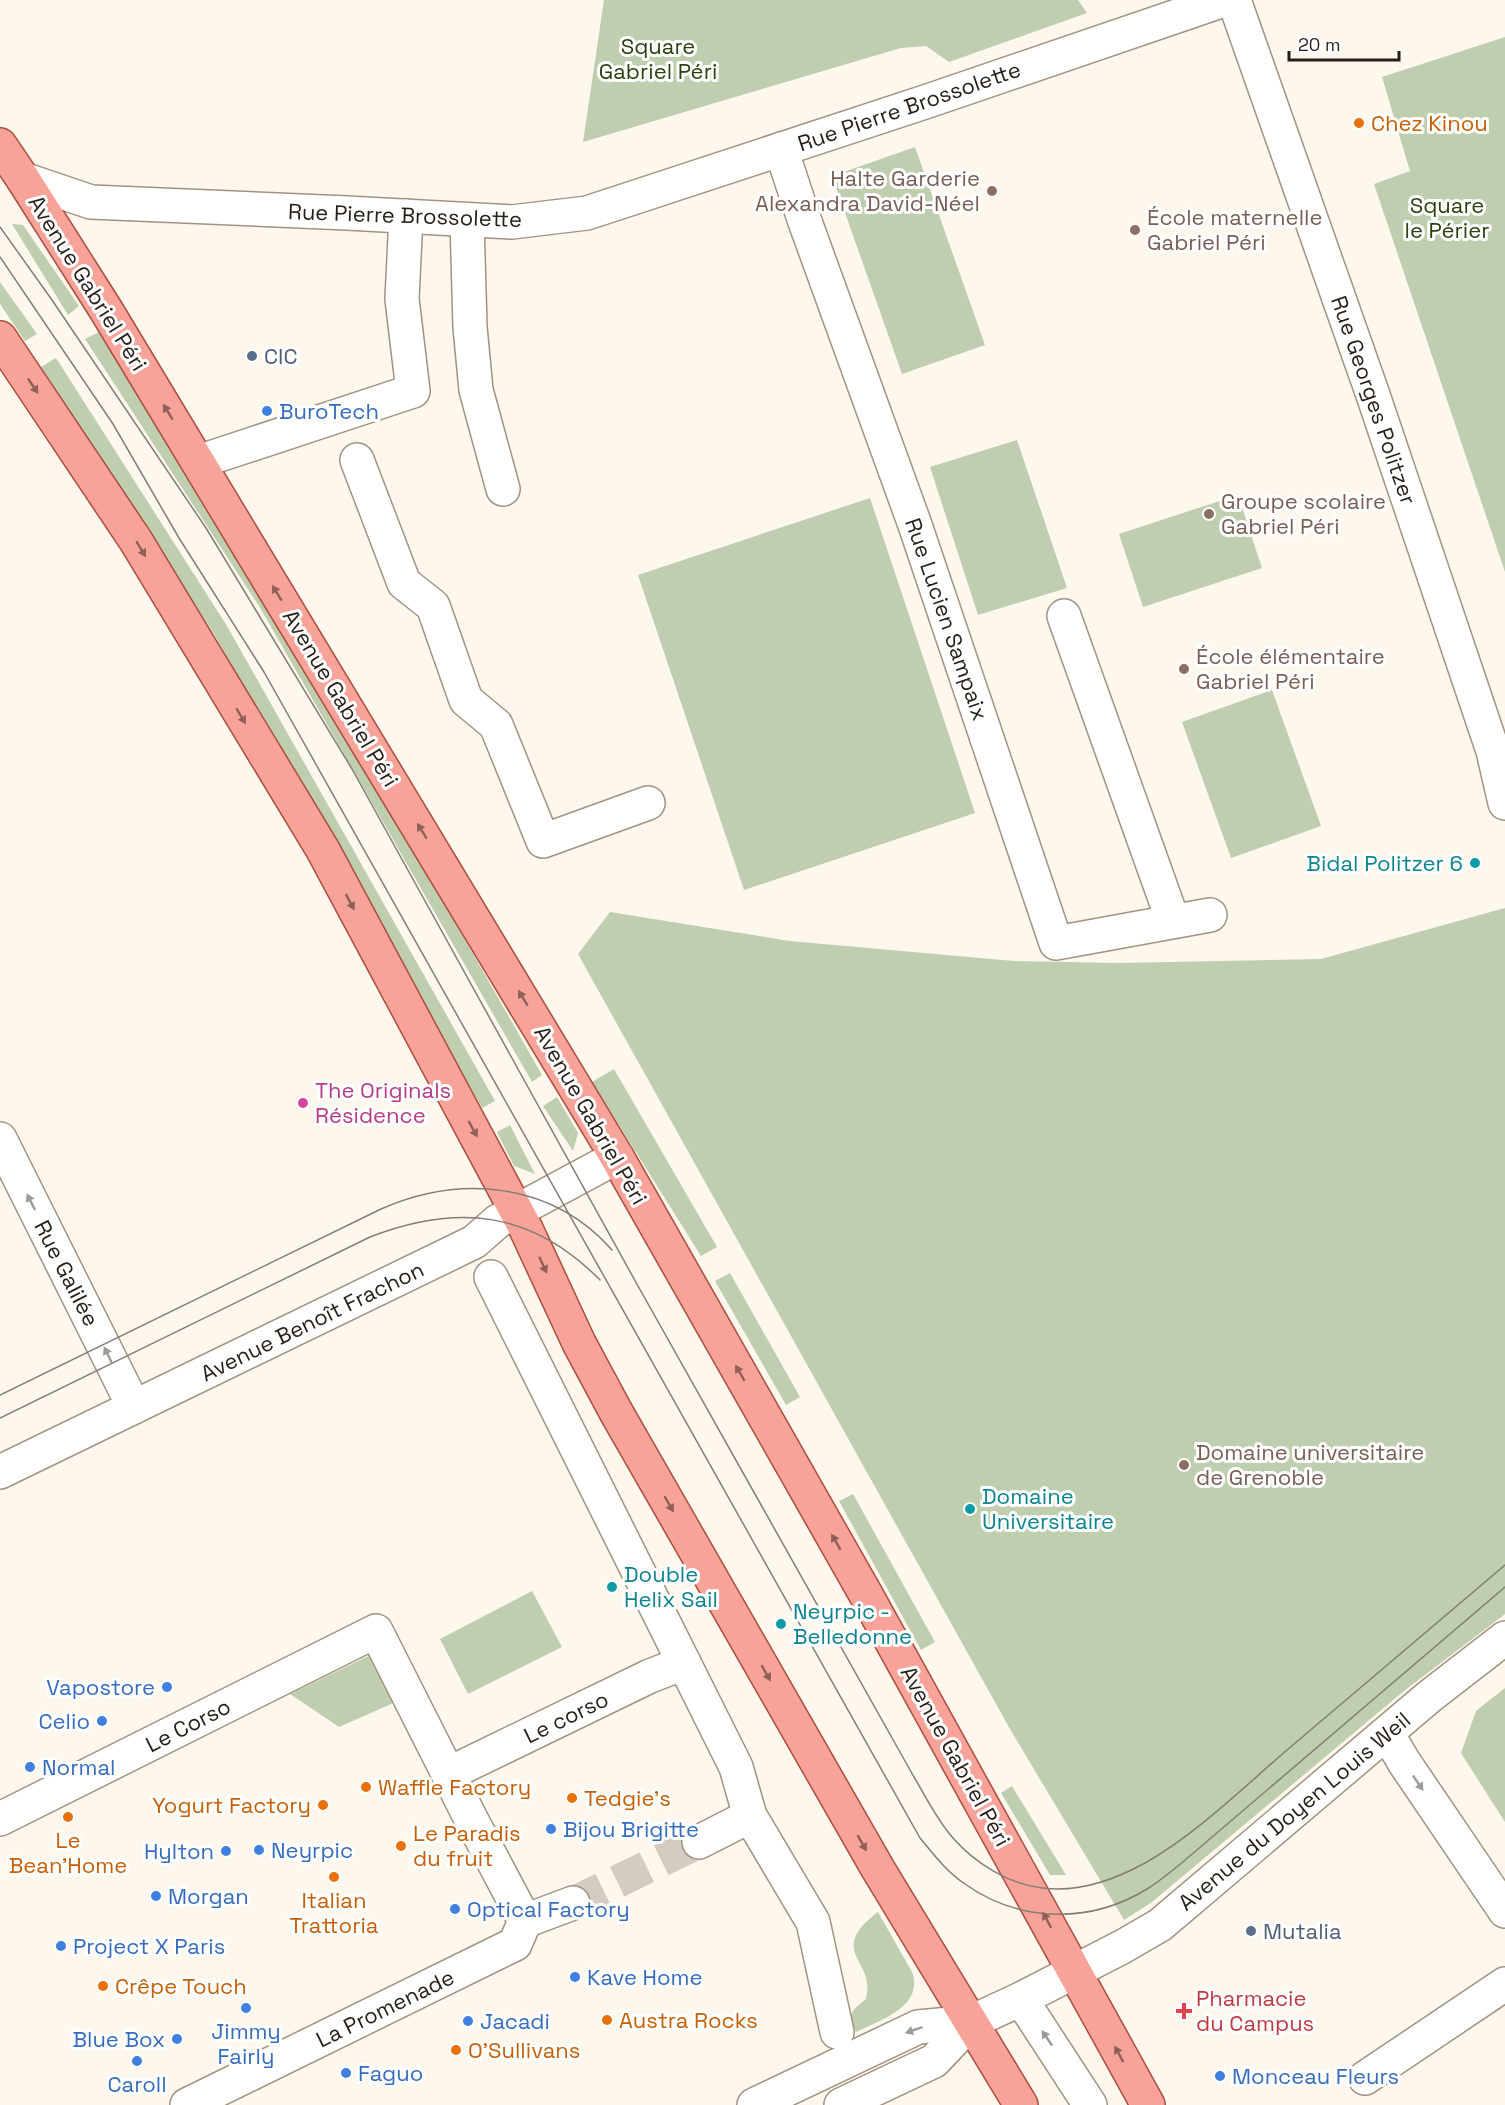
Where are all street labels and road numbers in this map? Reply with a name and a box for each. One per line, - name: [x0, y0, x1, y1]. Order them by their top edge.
- street label: Rue Pierre Brossolette: [794, 55, 1024, 157]
- street label: Avenue Gabriel Péri: [23, 190, 153, 376]
- street label: Rue Pierre Brossolette: [288, 197, 522, 233]
- street label: Rue Georges Politzer: [1325, 292, 1423, 508]
- street label: Rue Lucien Sampaix: [899, 514, 995, 724]
- street label: Avenue Gabriel Péri: [277, 604, 405, 792]
- street label: Avenue Gabriel Péri: [528, 1021, 654, 1209]
- street label: Rue Galilée: [28, 1215, 106, 1331]
- street label: Avenue Benoît Frachon: [196, 1255, 428, 1387]
- street label: Avenue Gabriel Péri: [895, 1661, 1017, 1851]
- street label: Le corso: [519, 1685, 613, 1749]
- street label: Le Corso: [141, 1692, 235, 1758]
- street label: Avenue du Doyen Louis Weil: [1172, 1706, 1416, 1916]
- street label: La Promenade: [311, 1963, 459, 2053]

